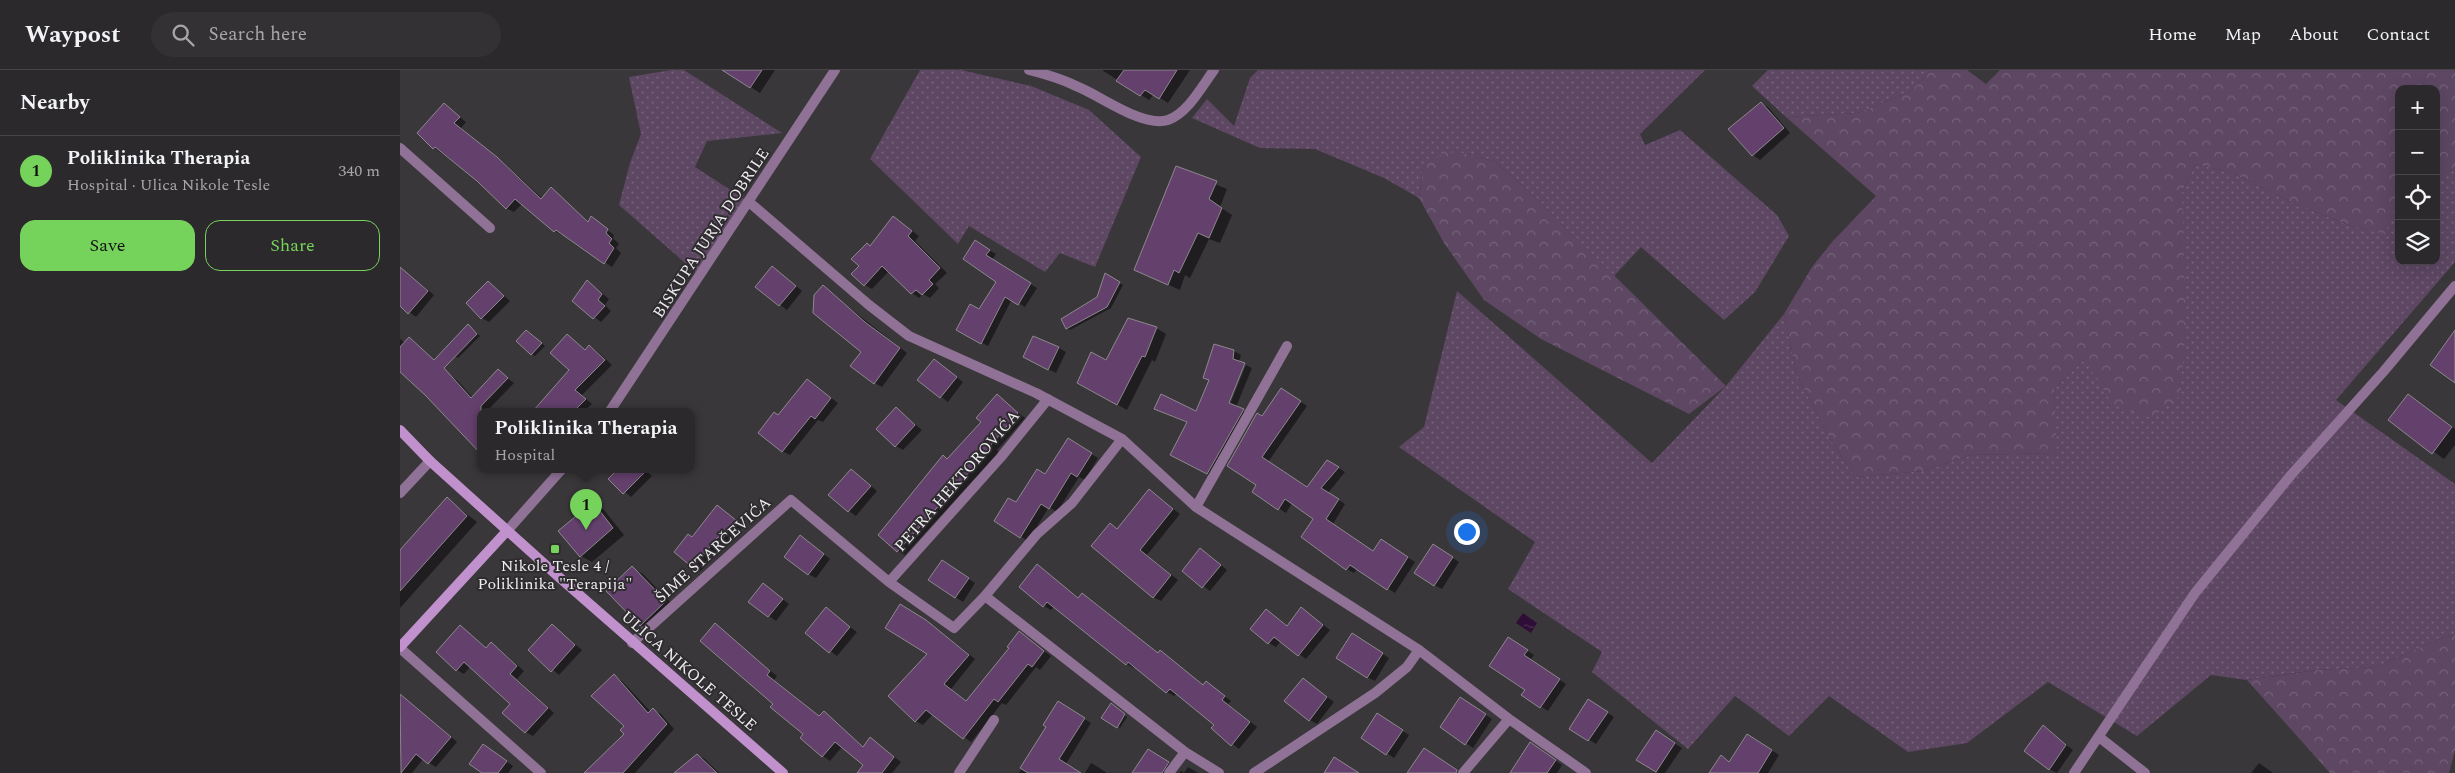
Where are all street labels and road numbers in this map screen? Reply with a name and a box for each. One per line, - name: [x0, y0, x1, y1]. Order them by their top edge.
- street label: BISKUPA JURJA DOBRILE: [647, 143, 775, 323]
- street label: PETRA HEKTOROVIĆA: [889, 405, 1025, 557]
- street label: ŠIME STARČEVIĆA: [650, 491, 776, 609]
- street label: ULICA NIKOLE TESLE: [616, 605, 762, 737]

